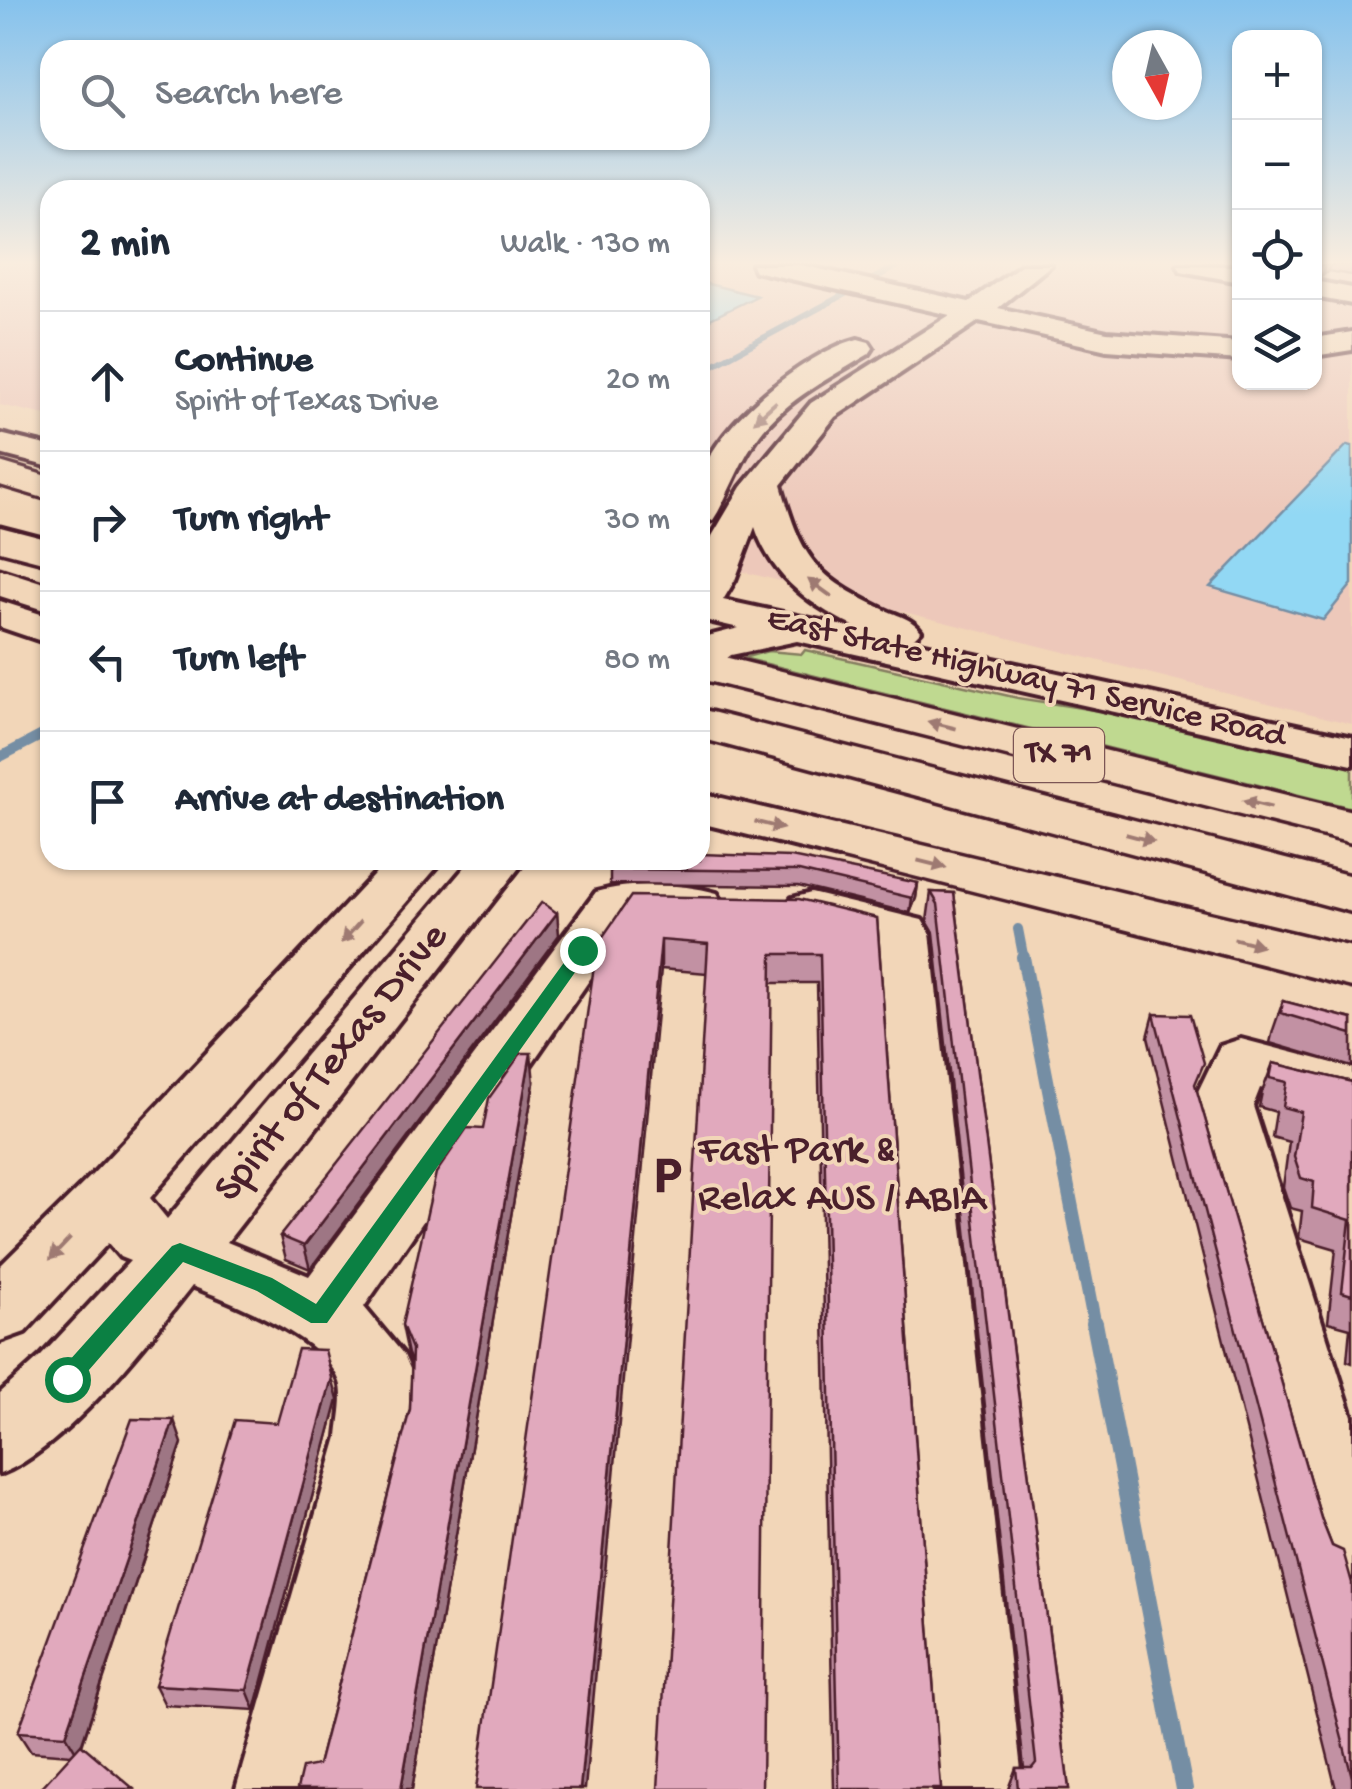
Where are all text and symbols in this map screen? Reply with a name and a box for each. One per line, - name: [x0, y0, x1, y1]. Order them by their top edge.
- north arrow: [1112, 30, 1202, 120]
- map controls: [1232, 30, 1322, 390]
- button: +: [1232, 30, 1322, 120]
- search box: [40, 40, 710, 150]
- icon: search: [75, 68, 130, 123]
- text: Search here: [155, 73, 342, 117]
- button: −: [1232, 120, 1322, 210]
- button: locate: [1232, 210, 1322, 300]
- text: 2 min: [80, 221, 169, 270]
- text: Walk · 130 m: [501, 226, 670, 264]
- button: layers: [1232, 300, 1322, 390]
- text: Continue: [175, 340, 313, 384]
- icon: ahead: [80, 354, 135, 409]
- text: 20 m: [606, 362, 670, 400]
- text: Spirit of Texas Drive: [175, 384, 438, 422]
- one-way arrow: [753, 400, 778, 422]
- icon: right: [80, 494, 135, 549]
- text: Turn right: [175, 499, 327, 543]
- text: 30 m: [605, 502, 670, 540]
- one-way arrow: [807, 579, 834, 598]
- street label: East State Highway 71 Service Road: [763, 599, 1292, 759]
- icon: left: [80, 634, 135, 689]
- text: Turn left: [175, 639, 303, 683]
- text: 80 m: [604, 642, 670, 680]
- one-way arrow: [926, 717, 957, 733]
- road number: TX 71: [1014, 728, 1104, 782]
- icon: arrive: [80, 774, 135, 829]
- text: Arrive at destination: [175, 779, 504, 823]
- one-way arrow: [1241, 796, 1272, 811]
- one-way arrow: [754, 818, 785, 833]
- one-way arrow: [1125, 831, 1156, 847]
- one-way arrow: [917, 857, 948, 873]
- street label: Spirit of Texas Drive: [205, 913, 461, 1214]
- one-way arrow: [340, 920, 363, 944]
- route end: [560, 928, 606, 974]
- one-way arrow: [1233, 935, 1264, 950]
- place label: Fast Park & Relax AUS / ABIA: [697, 1128, 988, 1225]
- parking icon: Fast Park & Relax AUS / ABIA: [647, 1155, 689, 1197]
- one-way arrow: [49, 1237, 73, 1261]
- route start: [45, 1357, 91, 1403]

